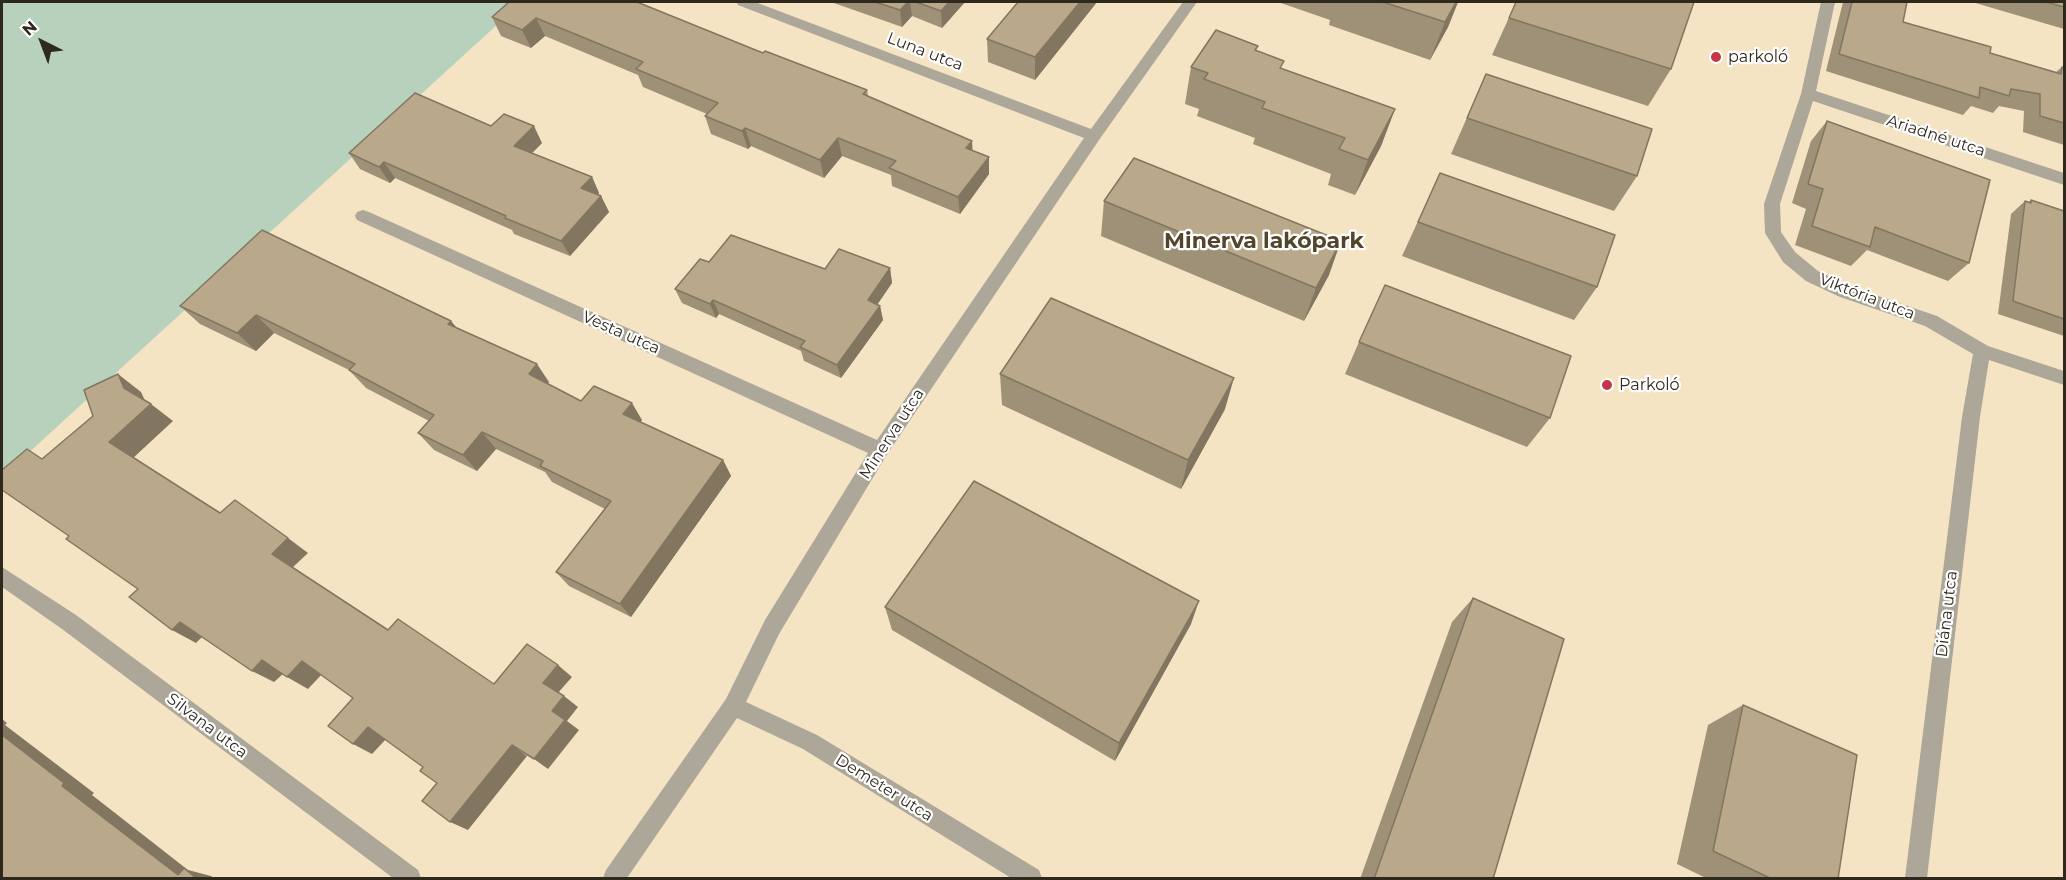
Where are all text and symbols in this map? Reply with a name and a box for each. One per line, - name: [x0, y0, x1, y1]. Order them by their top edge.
- north arrow: [12, 12, 72, 72]
- text: N: [18, 17, 41, 40]
- street label: Luna utca: [884, 29, 966, 75]
- place label: parkoló: [1728, 47, 1788, 67]
- marker: parkoló: [1709, 50, 1723, 64]
- street label: Ariadné utca: [1884, 111, 1988, 161]
- district label: Minerva lakópark: [1164, 229, 1364, 255]
- street label: Viktória utca: [1817, 270, 1917, 324]
- street label: Vesta utca: [579, 307, 663, 359]
- place label: Parkoló: [1619, 375, 1680, 395]
- marker: Parkoló: [1600, 378, 1614, 392]
- street label: Minerva utca: [856, 385, 928, 483]
- street label: Diána utca: [1932, 570, 1962, 658]
- street label: Silvana utca: [163, 689, 251, 763]
- street label: Demeter utca: [832, 750, 936, 826]

